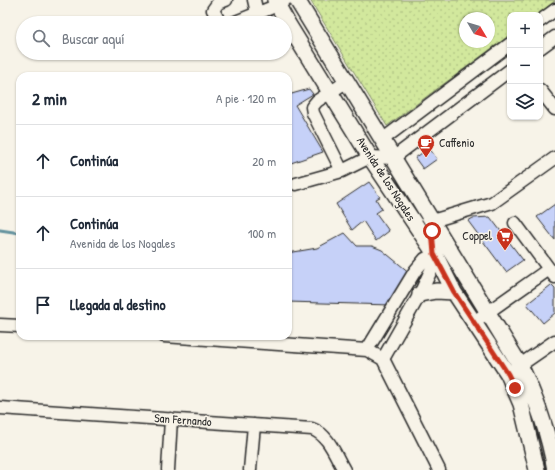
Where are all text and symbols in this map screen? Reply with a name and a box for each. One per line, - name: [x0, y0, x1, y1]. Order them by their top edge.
- north arrow: [459, 12, 495, 48]
- map controls: [507, 12, 543, 120]
- button: +: [507, 12, 543, 48]
- search box: [16, 16, 292, 60]
- icon: search: [30, 27, 52, 49]
- text: Buscar aquí: [62, 28, 125, 49]
- button: −: [507, 48, 543, 84]
- button: layers: [507, 84, 543, 120]
- text: 2 min: [32, 87, 67, 110]
- text: A pie · 120 m: [216, 89, 276, 107]
- street label: Avenida de los Nogales: [353, 133, 420, 224]
- cafe icon: Caffenio: [416, 133, 436, 158]
- place label: Caffenio: [439, 134, 474, 151]
- icon: ahead: [32, 150, 54, 172]
- text: Continúa: [70, 150, 118, 171]
- text: 20 m: [252, 152, 276, 170]
- text: Continúa: [70, 213, 118, 234]
- icon: ahead: [32, 222, 54, 244]
- route start: [423, 222, 441, 240]
- text: 100 m: [248, 224, 276, 242]
- supermarket icon: Coppel: [495, 226, 515, 251]
- place label: Coppel: [462, 227, 493, 244]
- text: Avenida de los Nogales: [70, 234, 175, 252]
- icon: arrive: [32, 294, 54, 316]
- text: Llegada al destino: [70, 294, 166, 315]
- route end: [506, 379, 524, 397]
- street label: San Fernando: [154, 409, 212, 430]

